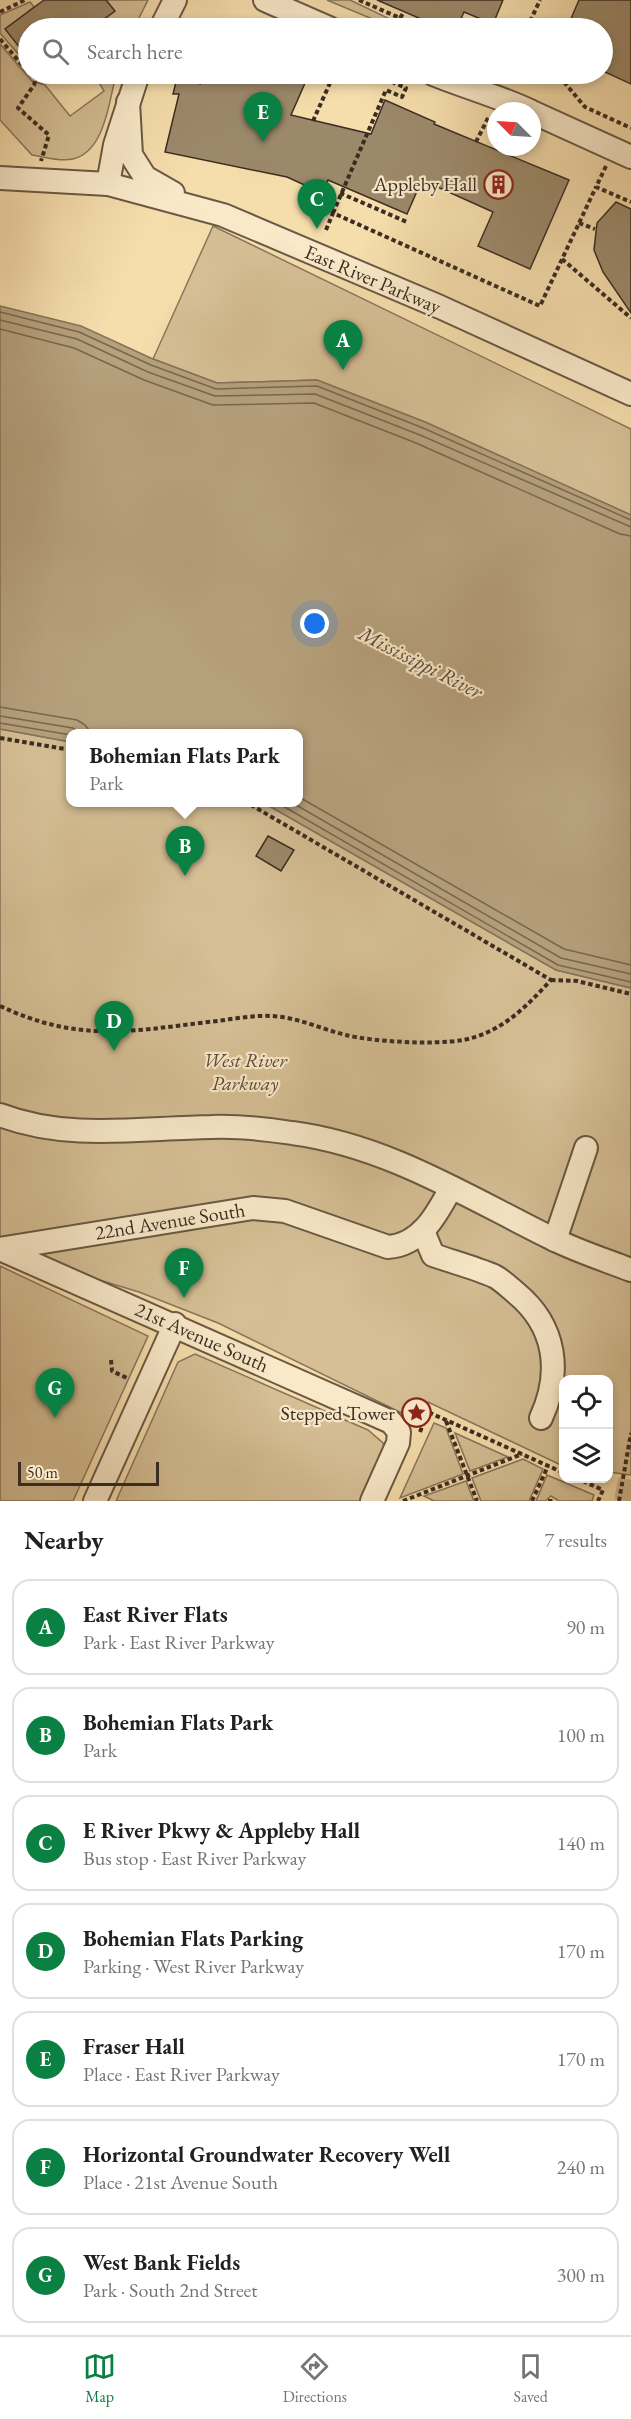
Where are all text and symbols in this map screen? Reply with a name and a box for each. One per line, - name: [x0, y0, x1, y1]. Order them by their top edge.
- search box: [18, 18, 613, 84]
- icon: search: [39, 35, 72, 68]
- text: Search here: [87, 37, 182, 66]
- pin: E: [244, 92, 282, 142]
- north arrow: [487, 102, 541, 156]
- building icon: Appleby Hall: [482, 168, 514, 200]
- place label: Appleby Hall: [373, 171, 477, 197]
- pin: C: [298, 180, 336, 229]
- street label: East River Parkway: [301, 239, 445, 319]
- pin: A: [324, 320, 362, 370]
- your location: [300, 609, 329, 638]
- water label: Mississippi River: [353, 618, 488, 705]
- popup: [66, 729, 303, 807]
- text: Bohemian Flats Park: [89, 741, 280, 770]
- text: Park: [89, 770, 123, 796]
- pin: B: [166, 826, 204, 876]
- pin: D: [94, 1002, 134, 1051]
- park label: West River Parkway: [203, 1047, 288, 1096]
- street label: 22nd Avenue South: [93, 1196, 247, 1246]
- pin: F: [164, 1248, 204, 1298]
- street label: 21st Avenue South: [131, 1296, 273, 1378]
- pin: G: [36, 1368, 74, 1418]
- map controls: [559, 1375, 613, 1483]
- button: locate: [559, 1375, 613, 1429]
- place icon: Stepped Tower: [400, 1397, 432, 1429]
- place label: Stepped Tower: [281, 1400, 395, 1426]
- button: layers: [559, 1429, 613, 1483]
- scale bar: [18, 1459, 159, 1486]
- text: 50 m: [27, 1462, 58, 1483]
- text: Nearby: [24, 1523, 104, 1557]
- text: 7 results: [544, 1527, 607, 1553]
- text: East River Flats: [83, 1600, 228, 1629]
- text: A: [38, 1614, 53, 1640]
- text: 90 m: [566, 1614, 605, 1640]
- text: Park · East River Parkway: [83, 1629, 275, 1655]
- text: Bohemian Flats Park: [83, 1708, 273, 1737]
- text: B: [39, 1722, 52, 1748]
- text: 100 m: [557, 1722, 605, 1748]
- text: Park: [83, 1737, 117, 1763]
- text: E River Pkwy & Appleby Hall: [83, 1816, 360, 1845]
- text: C: [38, 1830, 53, 1856]
- text: 140 m: [557, 1830, 605, 1856]
- text: Bus stop · East River Parkway: [83, 1845, 306, 1871]
- text: Bohemian Flats Parking: [83, 1924, 303, 1953]
- text: D: [38, 1938, 53, 1964]
- text: 170 m: [557, 1938, 605, 1964]
- text: Parking · West River Parkway: [83, 1953, 304, 1979]
- text: Fraser Hall: [83, 2032, 185, 2061]
- text: E: [40, 2046, 51, 2072]
- text: 170 m: [557, 2046, 605, 2072]
- text: Place · East River Parkway: [83, 2061, 280, 2087]
- text: Horizontal Groundwater Recovery Well: [83, 2140, 450, 2169]
- text: F: [40, 2154, 51, 2180]
- text: 240 m: [557, 2154, 605, 2180]
- text: Place · 21st Avenue South: [83, 2169, 278, 2195]
- text: West Bank Fields: [83, 2248, 240, 2277]
- text: G: [38, 2262, 53, 2288]
- text: 300 m: [557, 2262, 605, 2288]
- text: Park · South 2nd Street: [83, 2277, 258, 2303]
- tab: Map: [83, 2350, 116, 2407]
- tab: Directions: [283, 2350, 347, 2407]
- tab: Saved: [513, 2350, 548, 2407]

